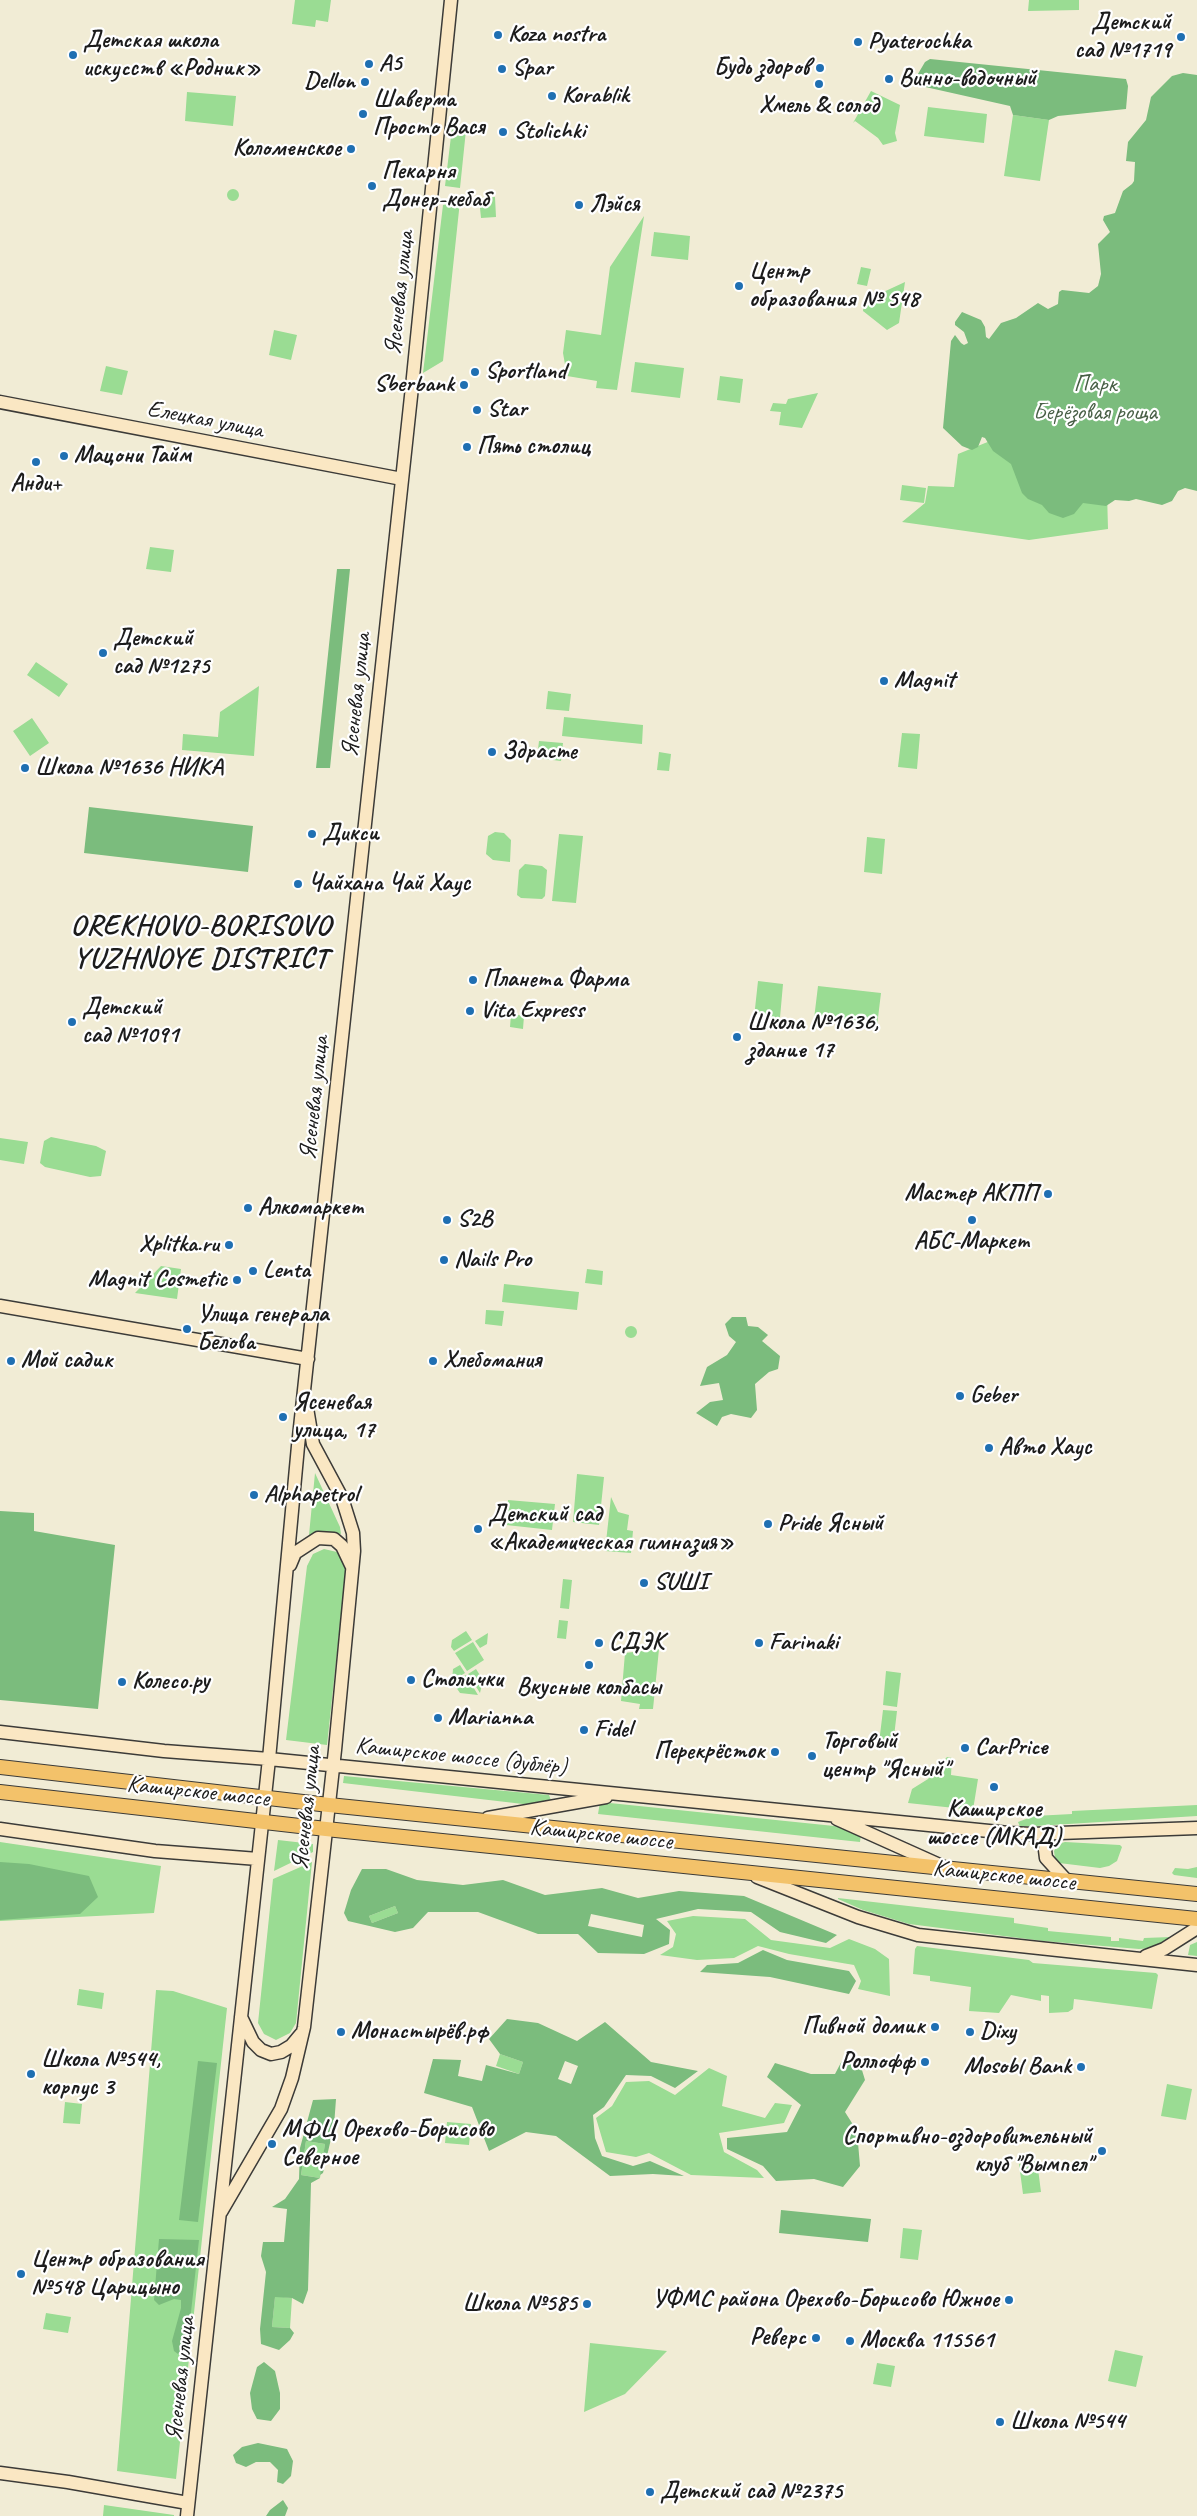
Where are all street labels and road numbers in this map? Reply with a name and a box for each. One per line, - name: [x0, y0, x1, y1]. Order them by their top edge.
- street label: Ясеневая улица: [379, 229, 421, 357]
- street label: Елецкая улица: [145, 395, 265, 445]
- street label: Ясеневая улица: [336, 631, 378, 759]
- street label: Ясеневая улица: [294, 1034, 336, 1162]
- street label: Каширское шоссе (дублёр): [354, 1732, 568, 1782]
- street label: Ясеневая улица: [286, 1744, 328, 1872]
- street label: Каширское шоссе: [125, 1770, 271, 1814]
- street label: Каширское шоссе: [528, 1813, 674, 1857]
- street label: Каширское шоссе: [931, 1854, 1077, 1898]
- street label: Ясеневая улица: [160, 2315, 202, 2443]

